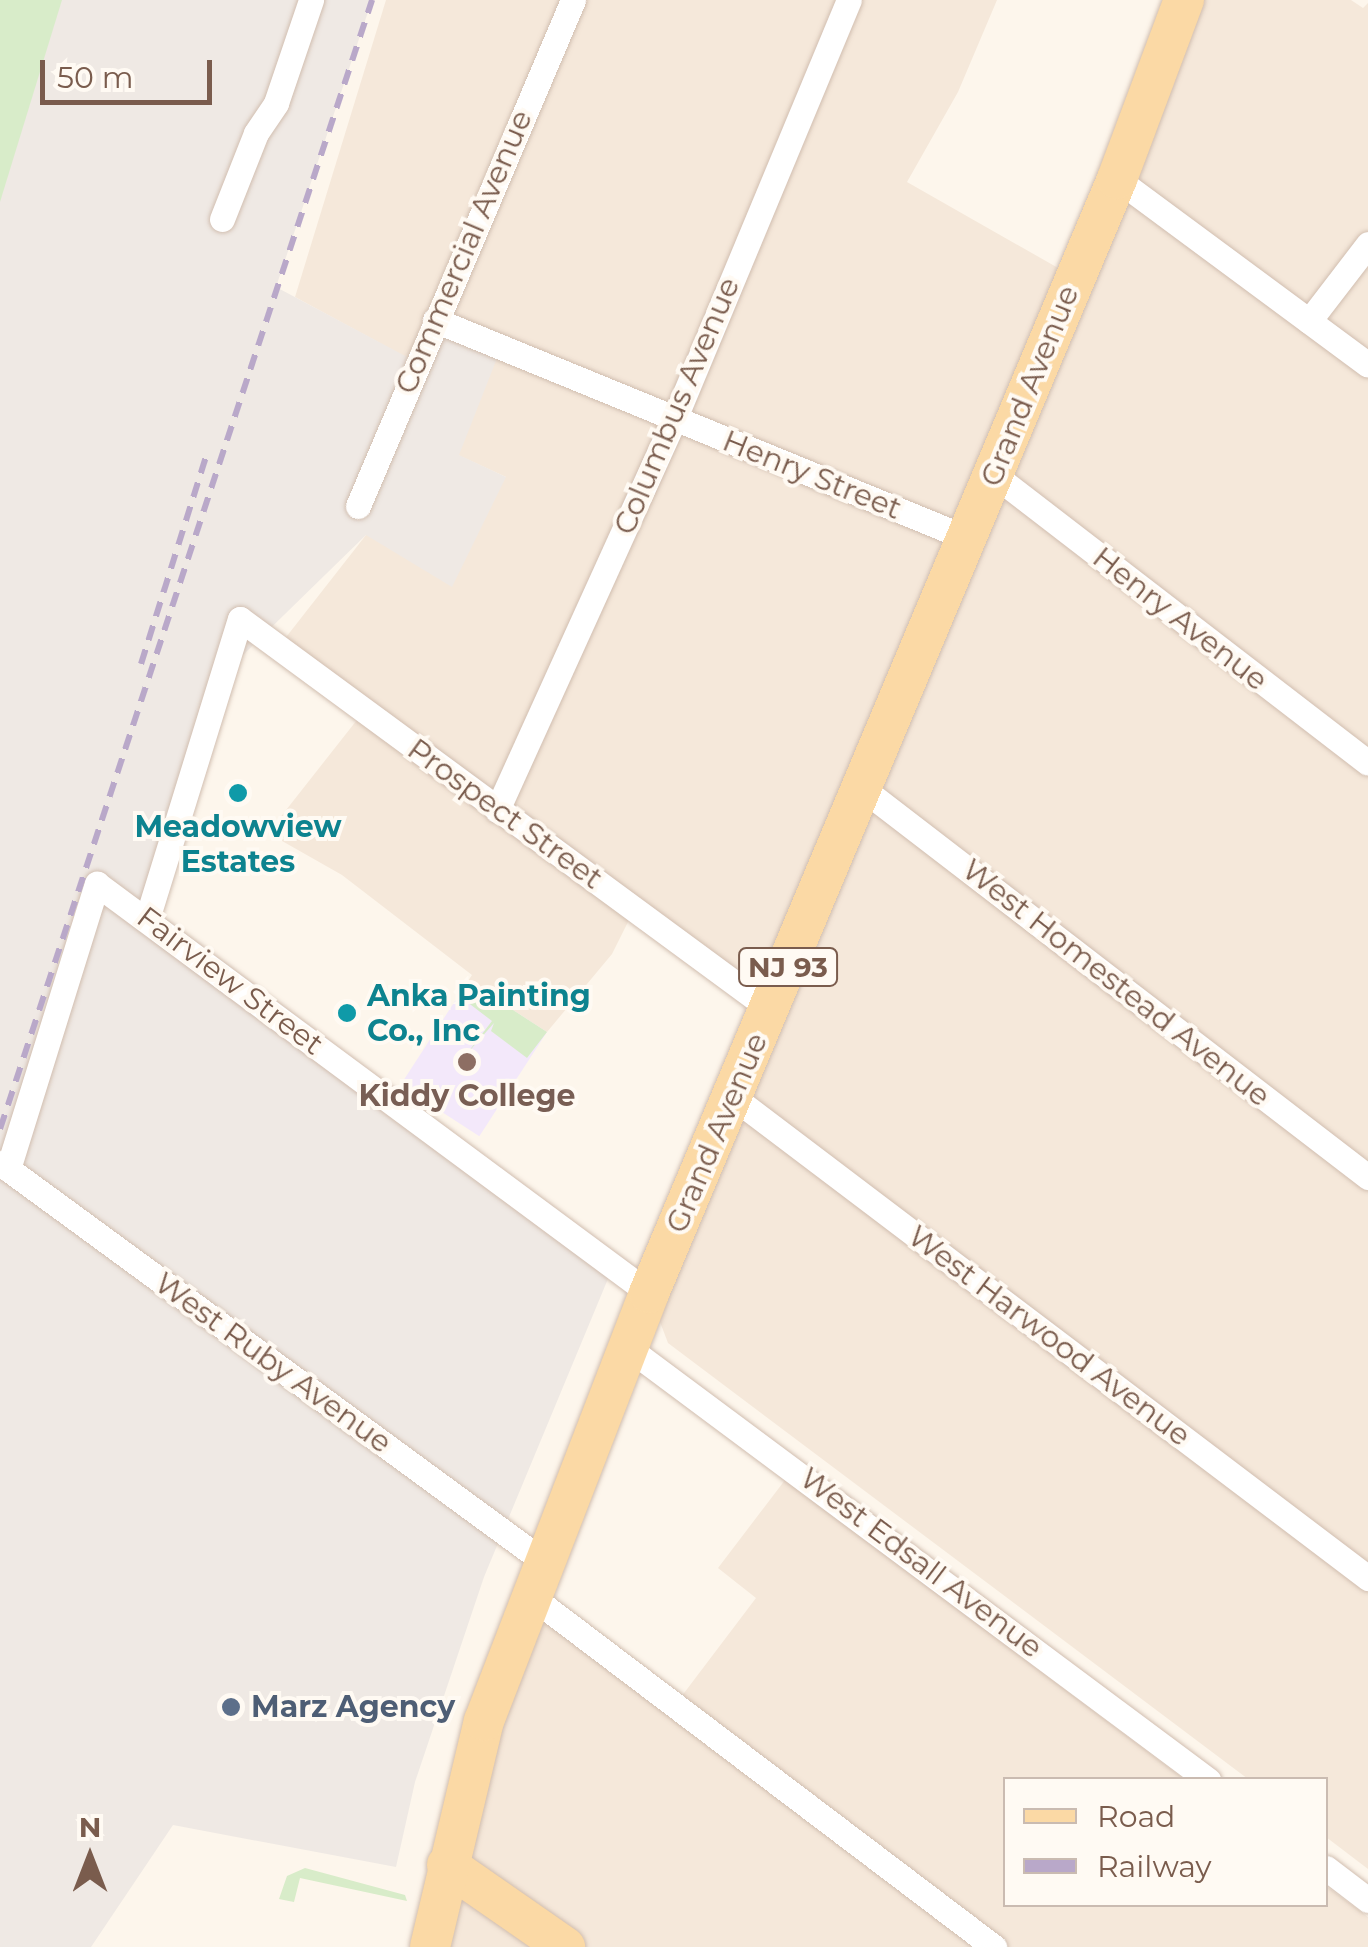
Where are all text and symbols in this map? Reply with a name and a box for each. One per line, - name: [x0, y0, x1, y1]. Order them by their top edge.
- scale bar: [45, 40, 218, 102]
- text: 50 m: [57, 59, 134, 96]
- street label: Commercial Avenue: [388, 105, 540, 399]
- street label: Columbus Avenue: [607, 272, 747, 540]
- street label: Grand Avenue: [973, 280, 1087, 492]
- street label: Henry Street: [717, 423, 907, 527]
- street label: Henry Avenue: [1085, 540, 1275, 698]
- street label: Prospect Street: [400, 731, 610, 897]
- marker: Meadowview Estates: [227, 782, 249, 804]
- place label: Meadowview Estates: [134, 809, 342, 880]
- street label: West Homestead Avenue: [955, 852, 1277, 1114]
- street label: Fairview Street: [130, 899, 330, 1063]
- road number: NJ 93: [738, 944, 838, 990]
- place label: Anka Painting Co., Inc: [367, 978, 591, 1048]
- marker: Anka Painting Co., Inc: [336, 1002, 358, 1024]
- street label: Grand Avenue: [659, 1028, 775, 1238]
- marker: Kiddy College: [456, 1051, 478, 1073]
- place label: Kiddy College: [359, 1078, 575, 1114]
- street label: West Harwood Avenue: [901, 1218, 1197, 1454]
- street label: West Ruby Avenue: [148, 1265, 398, 1461]
- street label: West Edsall Avenue: [793, 1460, 1049, 1666]
- place label: Marz Agency: [251, 1689, 455, 1725]
- marker: Marz Agency: [220, 1696, 242, 1718]
- legend: [1003, 1777, 1328, 1907]
- text: Road: [1097, 1798, 1175, 1835]
- north arrow: [40, 1807, 140, 1907]
- text: N: [79, 1810, 101, 1844]
- text: Railway: [1097, 1848, 1212, 1885]

